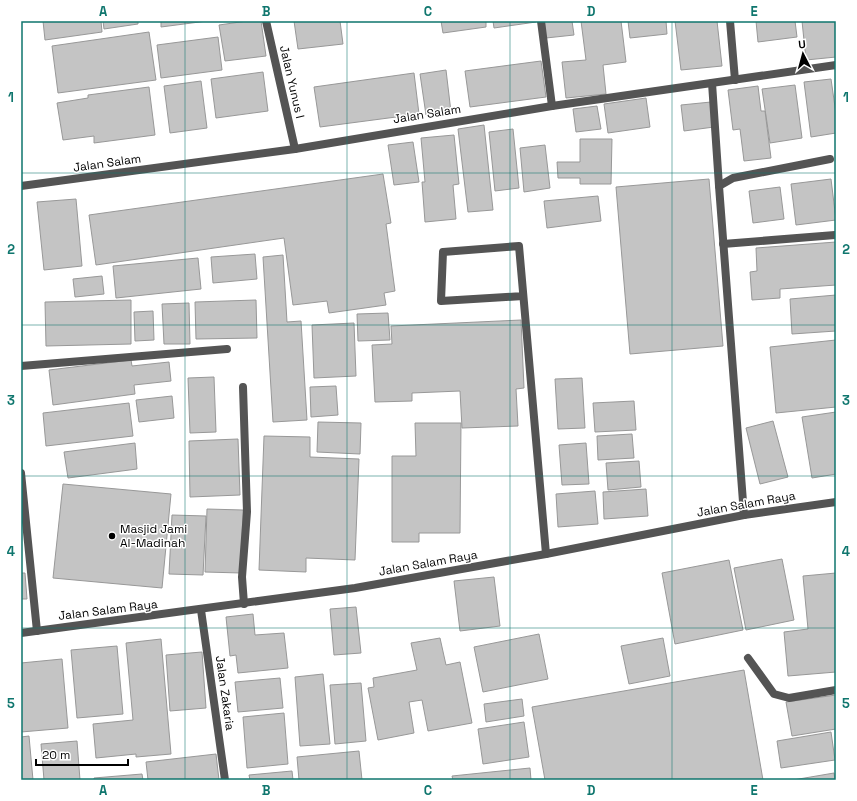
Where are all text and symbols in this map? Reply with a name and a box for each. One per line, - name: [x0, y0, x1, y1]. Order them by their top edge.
- text: A: [99, 3, 108, 20]
- text: B: [262, 3, 271, 20]
- text: C: [424, 3, 432, 20]
- text: D: [587, 3, 596, 20]
- text: E: [750, 3, 758, 20]
- north arrow: [783, 34, 823, 74]
- text: U: [798, 37, 806, 51]
- street label: Jalan Yunus I: [276, 44, 308, 120]
- text: 1: [8, 89, 14, 106]
- text: 1: [843, 89, 849, 106]
- street label: Jalan Salam: [392, 101, 462, 127]
- street label: Jalan Salam: [72, 150, 142, 176]
- text: 2: [7, 241, 15, 258]
- text: 2: [842, 241, 850, 258]
- text: 3: [7, 392, 15, 409]
- text: 3: [842, 392, 850, 409]
- street label: Jalan Salam Raya: [695, 487, 797, 521]
- place label: Masjid Jami Al-Madinah: [120, 521, 187, 551]
- marker: Masjid Jami Al-Madinah: [107, 531, 117, 541]
- text: 4: [7, 543, 15, 560]
- text: 4: [842, 543, 850, 560]
- street label: Jalan Salam Raya: [377, 546, 479, 580]
- street label: Jalan Salam Raya: [57, 596, 159, 624]
- street label: Jalan Zakaria: [212, 655, 238, 732]
- text: 5: [7, 695, 15, 712]
- text: 5: [842, 695, 850, 712]
- scale bar: [36, 741, 128, 767]
- text: 20 m: [42, 747, 70, 763]
- text: A: [99, 782, 108, 799]
- text: B: [262, 782, 271, 799]
- text: C: [424, 782, 432, 799]
- text: D: [587, 782, 596, 799]
- text: E: [750, 782, 758, 799]

